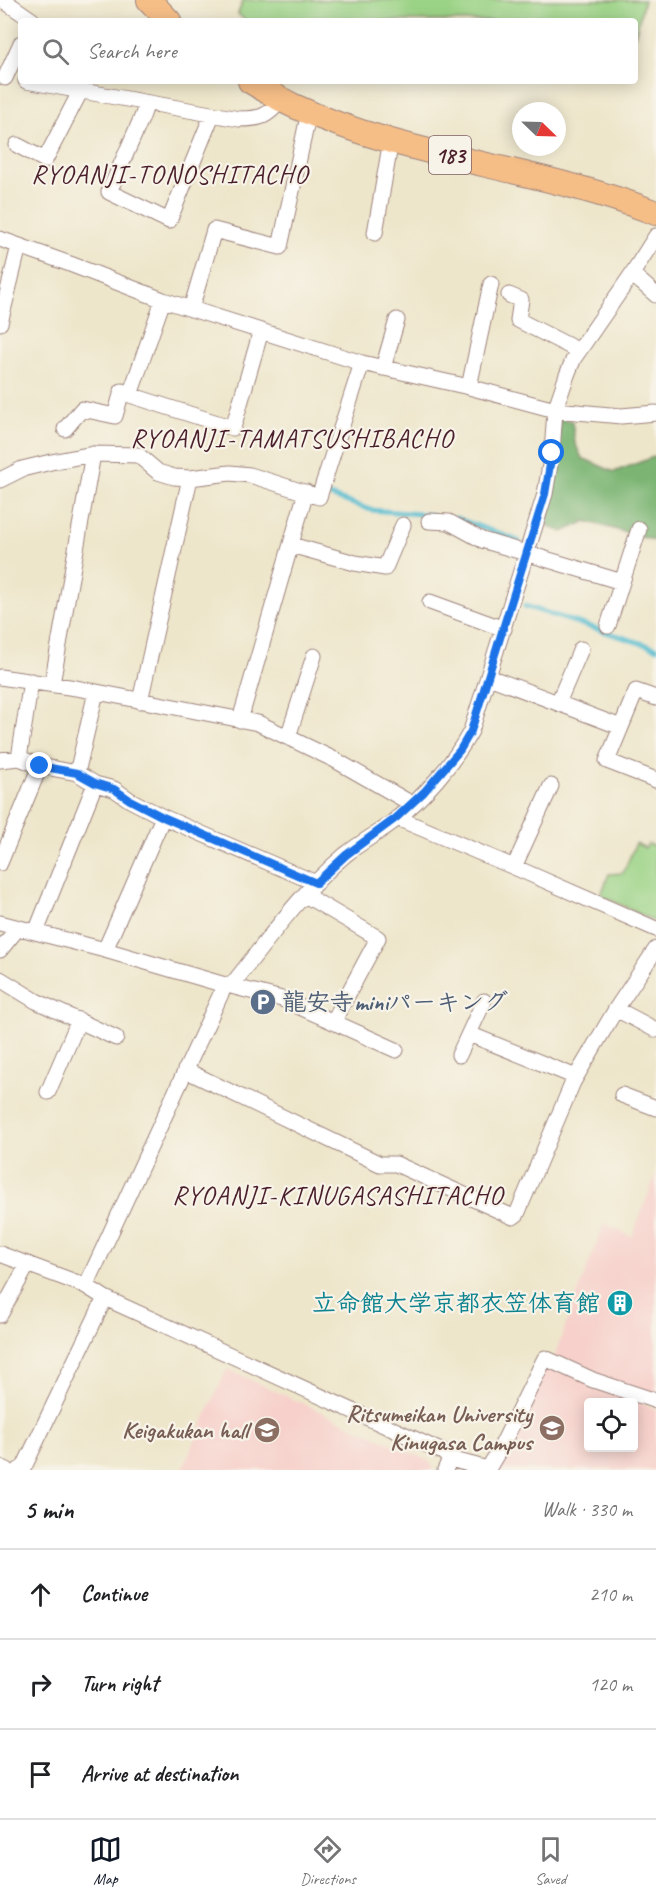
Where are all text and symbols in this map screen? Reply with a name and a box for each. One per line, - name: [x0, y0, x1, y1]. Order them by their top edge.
- search box: [18, 18, 638, 84]
- icon: search: [39, 35, 72, 68]
- text: Search here: [87, 37, 177, 65]
- north arrow: [512, 102, 566, 156]
- road number: 183: [429, 136, 471, 174]
- district label: RYOANJI-TONOSHITACHO: [31, 158, 310, 191]
- district label: RYOANJI-TAMATSUSHIBACHO: [130, 422, 455, 455]
- route start: [538, 439, 564, 465]
- route end: [26, 752, 52, 778]
- parking icon: 龍安寺miniパーキング: [248, 987, 278, 1017]
- place label: 龍安寺miniパーキング: [282, 987, 508, 1017]
- district label: RYOANJI-KINUGASASHITACHO: [172, 1179, 505, 1212]
- place label: 立命館大学京都衣笠体育館: [312, 1288, 600, 1318]
- building icon: 立命館大学京都衣笠体育館: [605, 1288, 635, 1318]
- map controls: [584, 1398, 638, 1452]
- button: locate: [584, 1398, 638, 1452]
- place label: Ritsumeikan University Kinugasa Campus: [346, 1399, 535, 1457]
- school or university icon: Ritsumeikan University Kinugasa Campus: [537, 1413, 567, 1443]
- place label: Keigakukan hall: [122, 1415, 253, 1445]
- school or university icon: Keigakukan hall: [252, 1415, 282, 1445]
- text: 5 min: [24, 1493, 73, 1526]
- text: Walk · 330 m: [542, 1497, 632, 1522]
- icon: ahead: [24, 1578, 57, 1611]
- text: Continue: [81, 1580, 147, 1608]
- text: 210 m: [589, 1582, 632, 1607]
- icon: right: [24, 1668, 57, 1701]
- text: Turn right: [81, 1670, 158, 1698]
- text: 120 m: [589, 1672, 632, 1697]
- icon: arrive: [24, 1758, 57, 1791]
- text: Arrive at destination: [81, 1760, 238, 1788]
- tab: Map: [89, 1833, 122, 1889]
- tab: Directions: [300, 1833, 356, 1889]
- tab: Saved: [534, 1833, 567, 1889]

